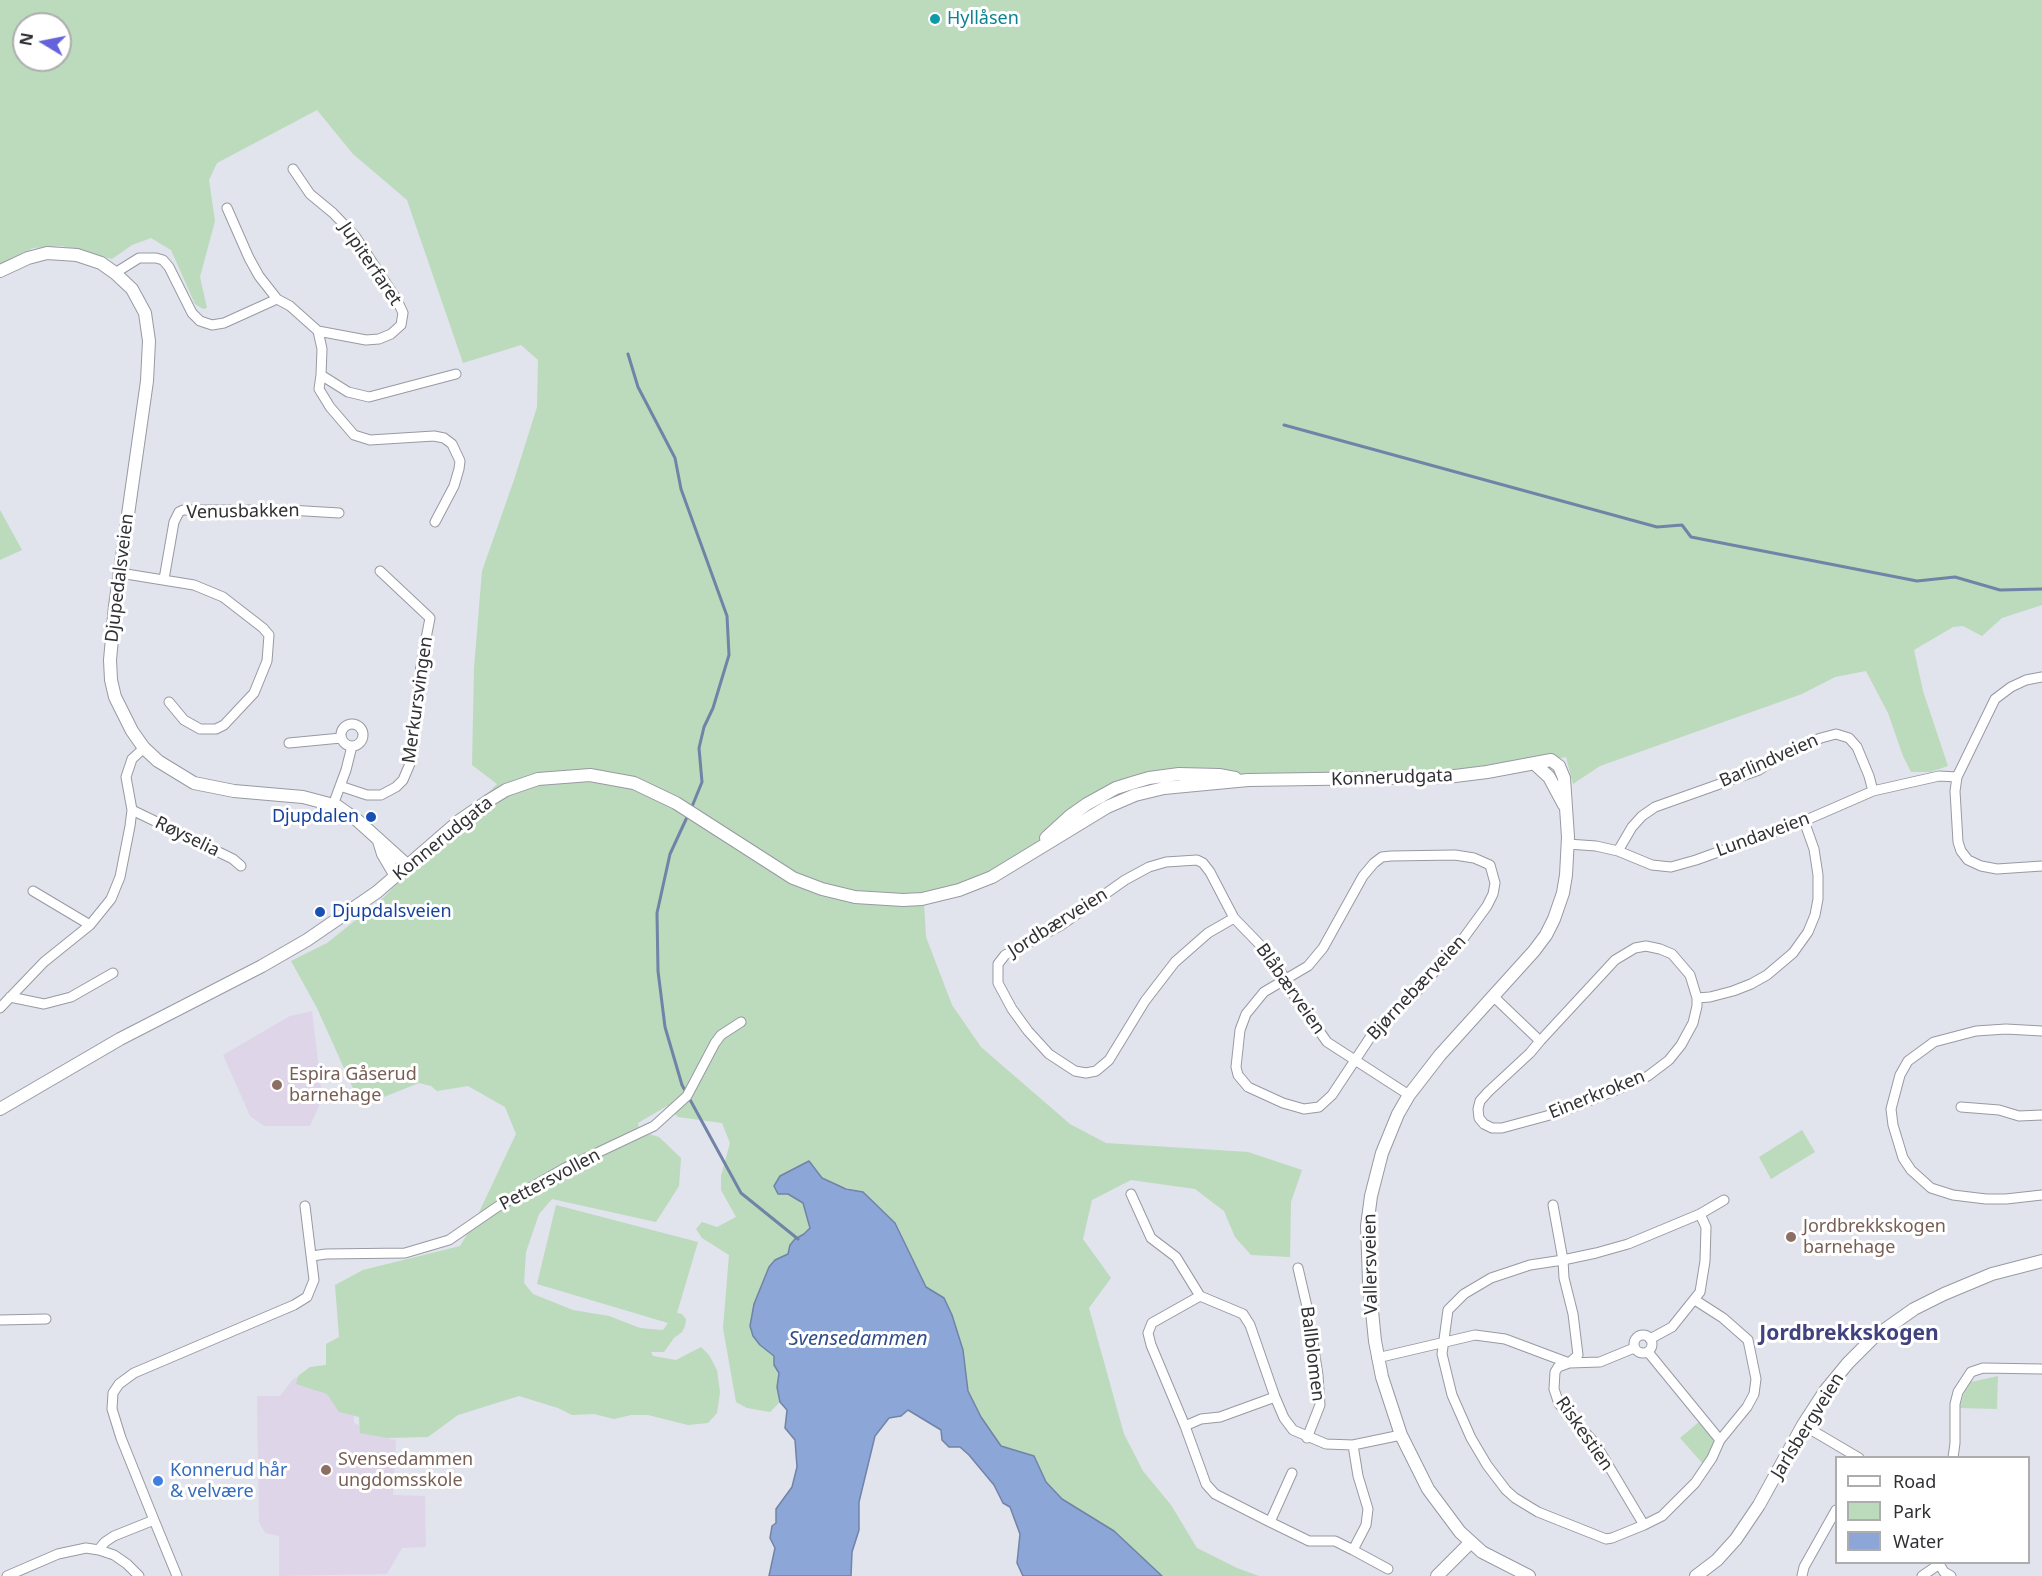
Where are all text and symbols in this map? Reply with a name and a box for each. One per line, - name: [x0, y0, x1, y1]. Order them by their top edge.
- place label: Hyllåsen: [947, 8, 1019, 30]
- north arrow: [12, 12, 72, 72]
- marker: Hyllåsen: [928, 12, 942, 26]
- text: N: [14, 31, 38, 48]
- street label: Jupiterfaret: [334, 218, 406, 310]
- street label: Venusbakken: [186, 500, 300, 524]
- street label: Djupedalsveien: [101, 512, 139, 644]
- street label: Merkursvingen: [398, 635, 438, 765]
- street label: Barlindveien: [1716, 730, 1822, 792]
- street label: Konnerudgata: [1331, 765, 1453, 791]
- street label: Konnerudgata: [389, 792, 497, 886]
- place label: Djupdalen: [272, 806, 359, 828]
- street label: Lundaveien: [1713, 808, 1813, 862]
- marker: Djupdalen: [364, 810, 378, 824]
- street label: Røyselia: [151, 812, 223, 862]
- street label: Jordbærveien: [1004, 884, 1112, 962]
- place label: Djupdalsveien: [332, 901, 452, 923]
- marker: Djupdalsveien: [313, 905, 327, 919]
- street label: Bjørnebærveien: [1363, 931, 1471, 1045]
- street label: Blåbærveien: [1251, 940, 1329, 1038]
- place label: Espira Gåserud barnehage: [289, 1064, 417, 1106]
- street label: Einerkroken: [1546, 1066, 1648, 1124]
- marker: Espira Gåserud barnehage: [270, 1078, 284, 1092]
- street label: Pettersvollen: [496, 1144, 604, 1216]
- street label: Vallersveien: [1359, 1213, 1383, 1315]
- place label: Jordbrekkskogen barnehage: [1803, 1216, 1946, 1258]
- marker: Jordbrekkskogen barnehage: [1784, 1230, 1798, 1244]
- street label: Ballblomen: [1295, 1305, 1329, 1403]
- district label: Jordbrekkskogen: [1759, 1321, 1939, 1347]
- water label: Svensedammen: [788, 1327, 928, 1351]
- street label: Jarlsbergveien: [1767, 1369, 1849, 1483]
- street label: Riskestien: [1551, 1393, 1617, 1475]
- place label: Svensedammen ungdomsskole: [338, 1449, 473, 1492]
- legend: [1835, 1456, 2030, 1564]
- place label: Konnerud hår & velvære: [170, 1460, 287, 1502]
- marker: Svensedammen ungdomsskole: [319, 1463, 333, 1477]
- text: Road: [1893, 1469, 1936, 1493]
- marker: Konnerud hår & velvære: [151, 1474, 165, 1488]
- text: Park: [1893, 1499, 1931, 1523]
- text: Water: [1893, 1529, 1944, 1553]

